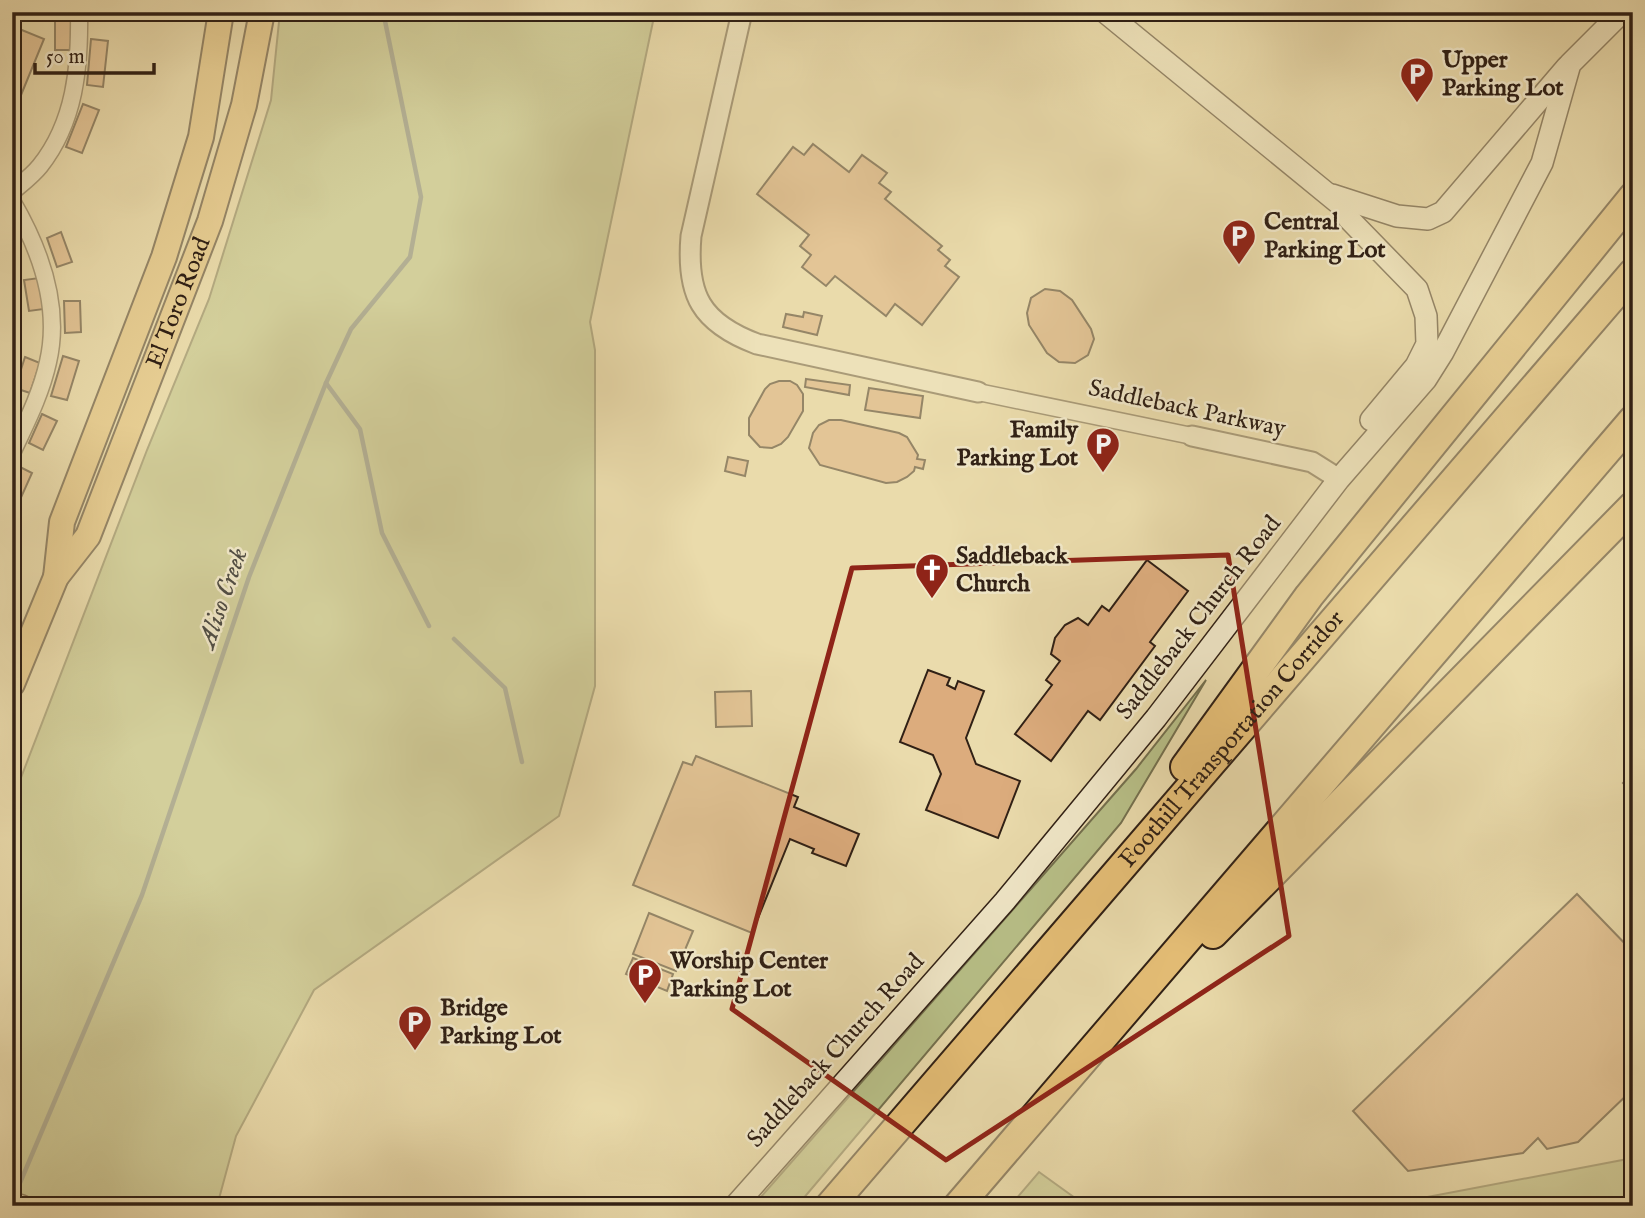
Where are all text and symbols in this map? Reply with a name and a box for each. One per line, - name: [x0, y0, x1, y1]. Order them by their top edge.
- scale bar: [35, 32, 154, 76]
- text: 50 m: [46, 44, 85, 71]
- place label: Upper Parking Lot: [1441, 45, 1564, 104]
- parking icon: Upper Parking Lot: [1398, 55, 1436, 104]
- place label: Central Parking Lot: [1264, 207, 1386, 266]
- parking icon: Central Parking Lot: [1220, 217, 1258, 266]
- street label: El Toro Road: [139, 232, 218, 373]
- street label: Saddleback Parkway: [1086, 373, 1288, 445]
- place label: Family Parking Lot: [956, 415, 1079, 474]
- parking icon: Family Parking Lot: [1084, 425, 1122, 474]
- street label: Saddleback Church Road: [1110, 509, 1289, 726]
- place label: Saddleback Church: [956, 541, 1069, 600]
- water label: Aliso Creek: [190, 543, 256, 655]
- church icon: Saddleback Church: [913, 551, 951, 600]
- street label: Foothill Transportation Corridor: [1112, 604, 1351, 874]
- place label: Worship Center Parking Lot: [669, 946, 828, 1005]
- street label: Saddleback Church Road: [741, 947, 932, 1155]
- parking icon: Worship Center Parking Lot: [626, 956, 664, 1005]
- place label: Bridge Parking Lot: [440, 993, 562, 1052]
- parking icon: Bridge Parking Lot: [396, 1003, 434, 1052]

